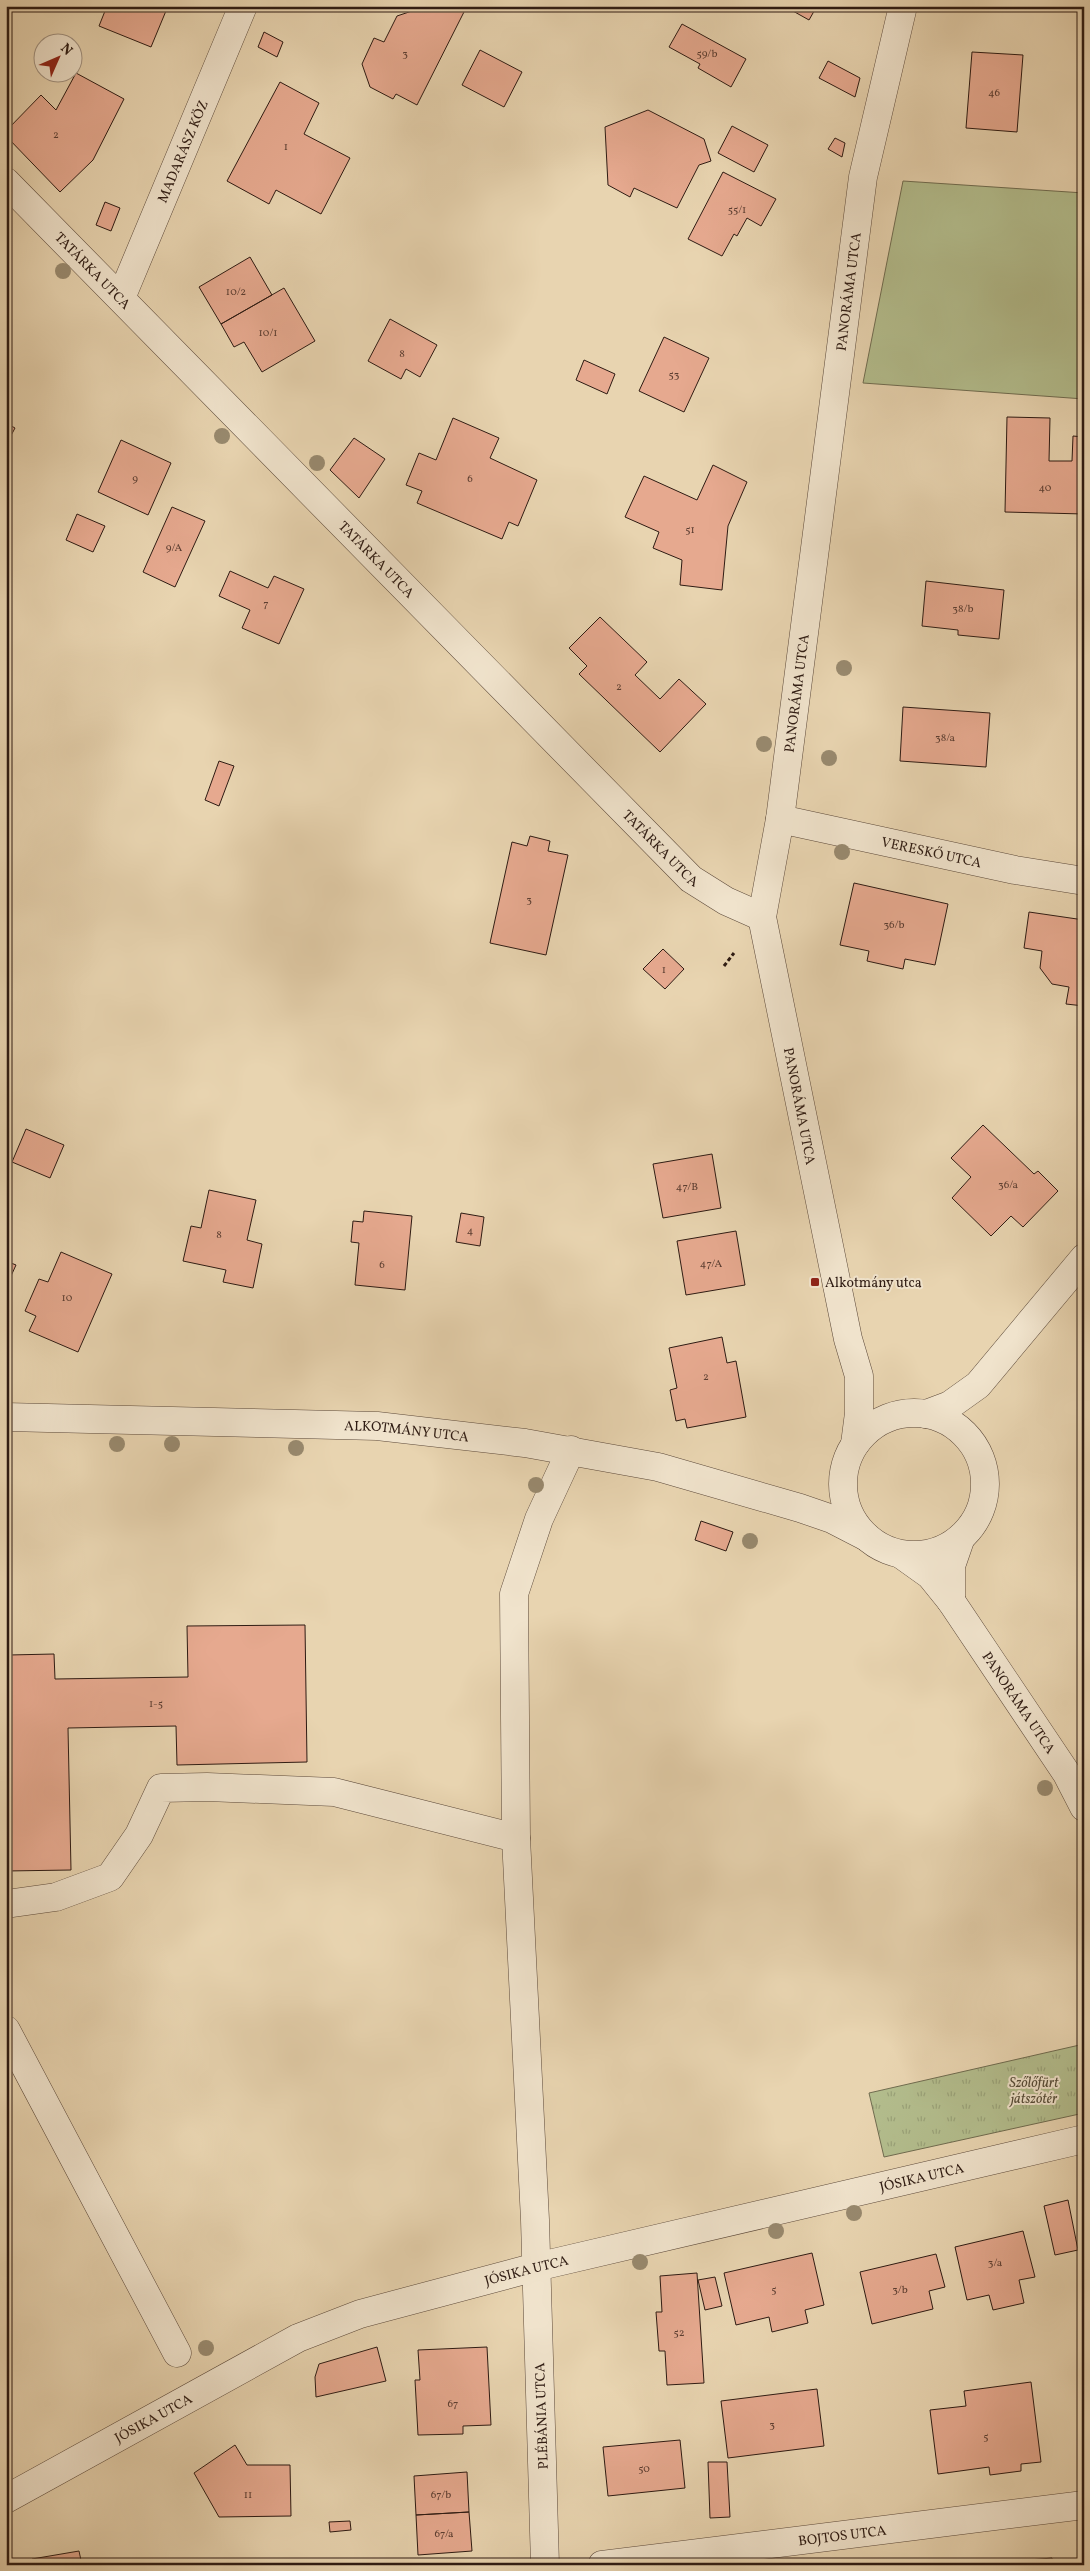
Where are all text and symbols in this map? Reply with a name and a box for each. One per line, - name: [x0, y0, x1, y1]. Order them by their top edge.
- north arrow: [32, 32, 82, 82]
- text: N: [56, 40, 76, 60]
- house number: 3: [402, 47, 408, 62]
- house number: 59/b: [697, 47, 717, 62]
- house number: 46: [988, 86, 1000, 101]
- street label: MADARÁSZ KÖZ: [154, 98, 214, 206]
- house number: 2: [53, 128, 59, 143]
- house number: 1: [284, 140, 288, 155]
- house number: 55/1: [728, 203, 746, 218]
- street label: TATÁRKA UTCA: [50, 229, 134, 314]
- street label: PANORÁMA UTCA: [833, 231, 867, 352]
- house number: 10/2: [226, 285, 246, 300]
- house number: 10/1: [259, 326, 277, 341]
- house number: 8: [399, 347, 405, 362]
- house number: 53: [669, 368, 680, 383]
- house number: 9: [132, 472, 138, 487]
- house number: 6: [467, 472, 473, 487]
- house number: 40: [1039, 481, 1052, 496]
- street label: TATÁRKA UTCA: [333, 518, 418, 603]
- house number: 51: [685, 523, 695, 538]
- house number: 9/A: [166, 541, 183, 556]
- house number: 7: [263, 597, 269, 612]
- house number: 38/b: [952, 602, 974, 617]
- street label: PANORÁMA UTCA: [781, 633, 815, 754]
- house number: 2: [616, 680, 622, 695]
- house number: 38/a: [935, 731, 955, 746]
- street label: TATÁRKA UTCA: [617, 806, 702, 892]
- street label: VERESKŐ UTCA: [879, 833, 983, 873]
- house number: 3: [526, 893, 532, 908]
- house number: 36/b: [883, 918, 905, 933]
- house number: 1: [662, 963, 666, 978]
- street label: PANORÁMA UTCA: [778, 1046, 819, 1167]
- house number: 36/a: [998, 1178, 1018, 1193]
- house number: 47/B: [676, 1180, 698, 1195]
- house number: 4: [467, 1224, 474, 1239]
- house number: 8: [216, 1228, 222, 1243]
- house number: 47/A: [700, 1257, 722, 1272]
- house number: 6: [379, 1258, 385, 1273]
- place label: Alkotmány utca: [825, 1274, 922, 1293]
- marker: Alkotmány utca: [809, 1276, 821, 1288]
- house number: 10: [62, 1291, 73, 1306]
- house number: 2: [703, 1370, 709, 1385]
- street label: ALKOTMÁNY UTCA: [344, 1417, 470, 1448]
- street label: PANORÁMA UTCA: [977, 1648, 1059, 1758]
- house number: 1-5: [149, 1697, 163, 1712]
- park label: Szőlőfürt játszótér: [1009, 2074, 1059, 2109]
- street label: JÓSIKA UTCA: [878, 2159, 966, 2197]
- street label: JÓSIKA UTCA: [483, 2252, 571, 2291]
- house number: 3/a: [988, 2256, 1003, 2271]
- house number: 5: [771, 2283, 777, 2298]
- house number: 3/b: [892, 2283, 908, 2298]
- house number: 52: [673, 2326, 685, 2341]
- street label: PLÉBÁNIA UTCA: [531, 2362, 554, 2470]
- street label: JÓSIKA UTCA: [112, 2390, 196, 2448]
- house number: 67: [448, 2397, 458, 2412]
- house number: 3: [769, 2418, 775, 2433]
- house number: 5: [983, 2430, 989, 2445]
- house number: 50: [638, 2462, 650, 2477]
- house number: 11: [244, 2488, 252, 2503]
- house number: 67/b: [431, 2488, 451, 2503]
- street label: BOJTOS UTCA: [797, 2522, 888, 2552]
- house number: 67/a: [434, 2527, 454, 2542]

